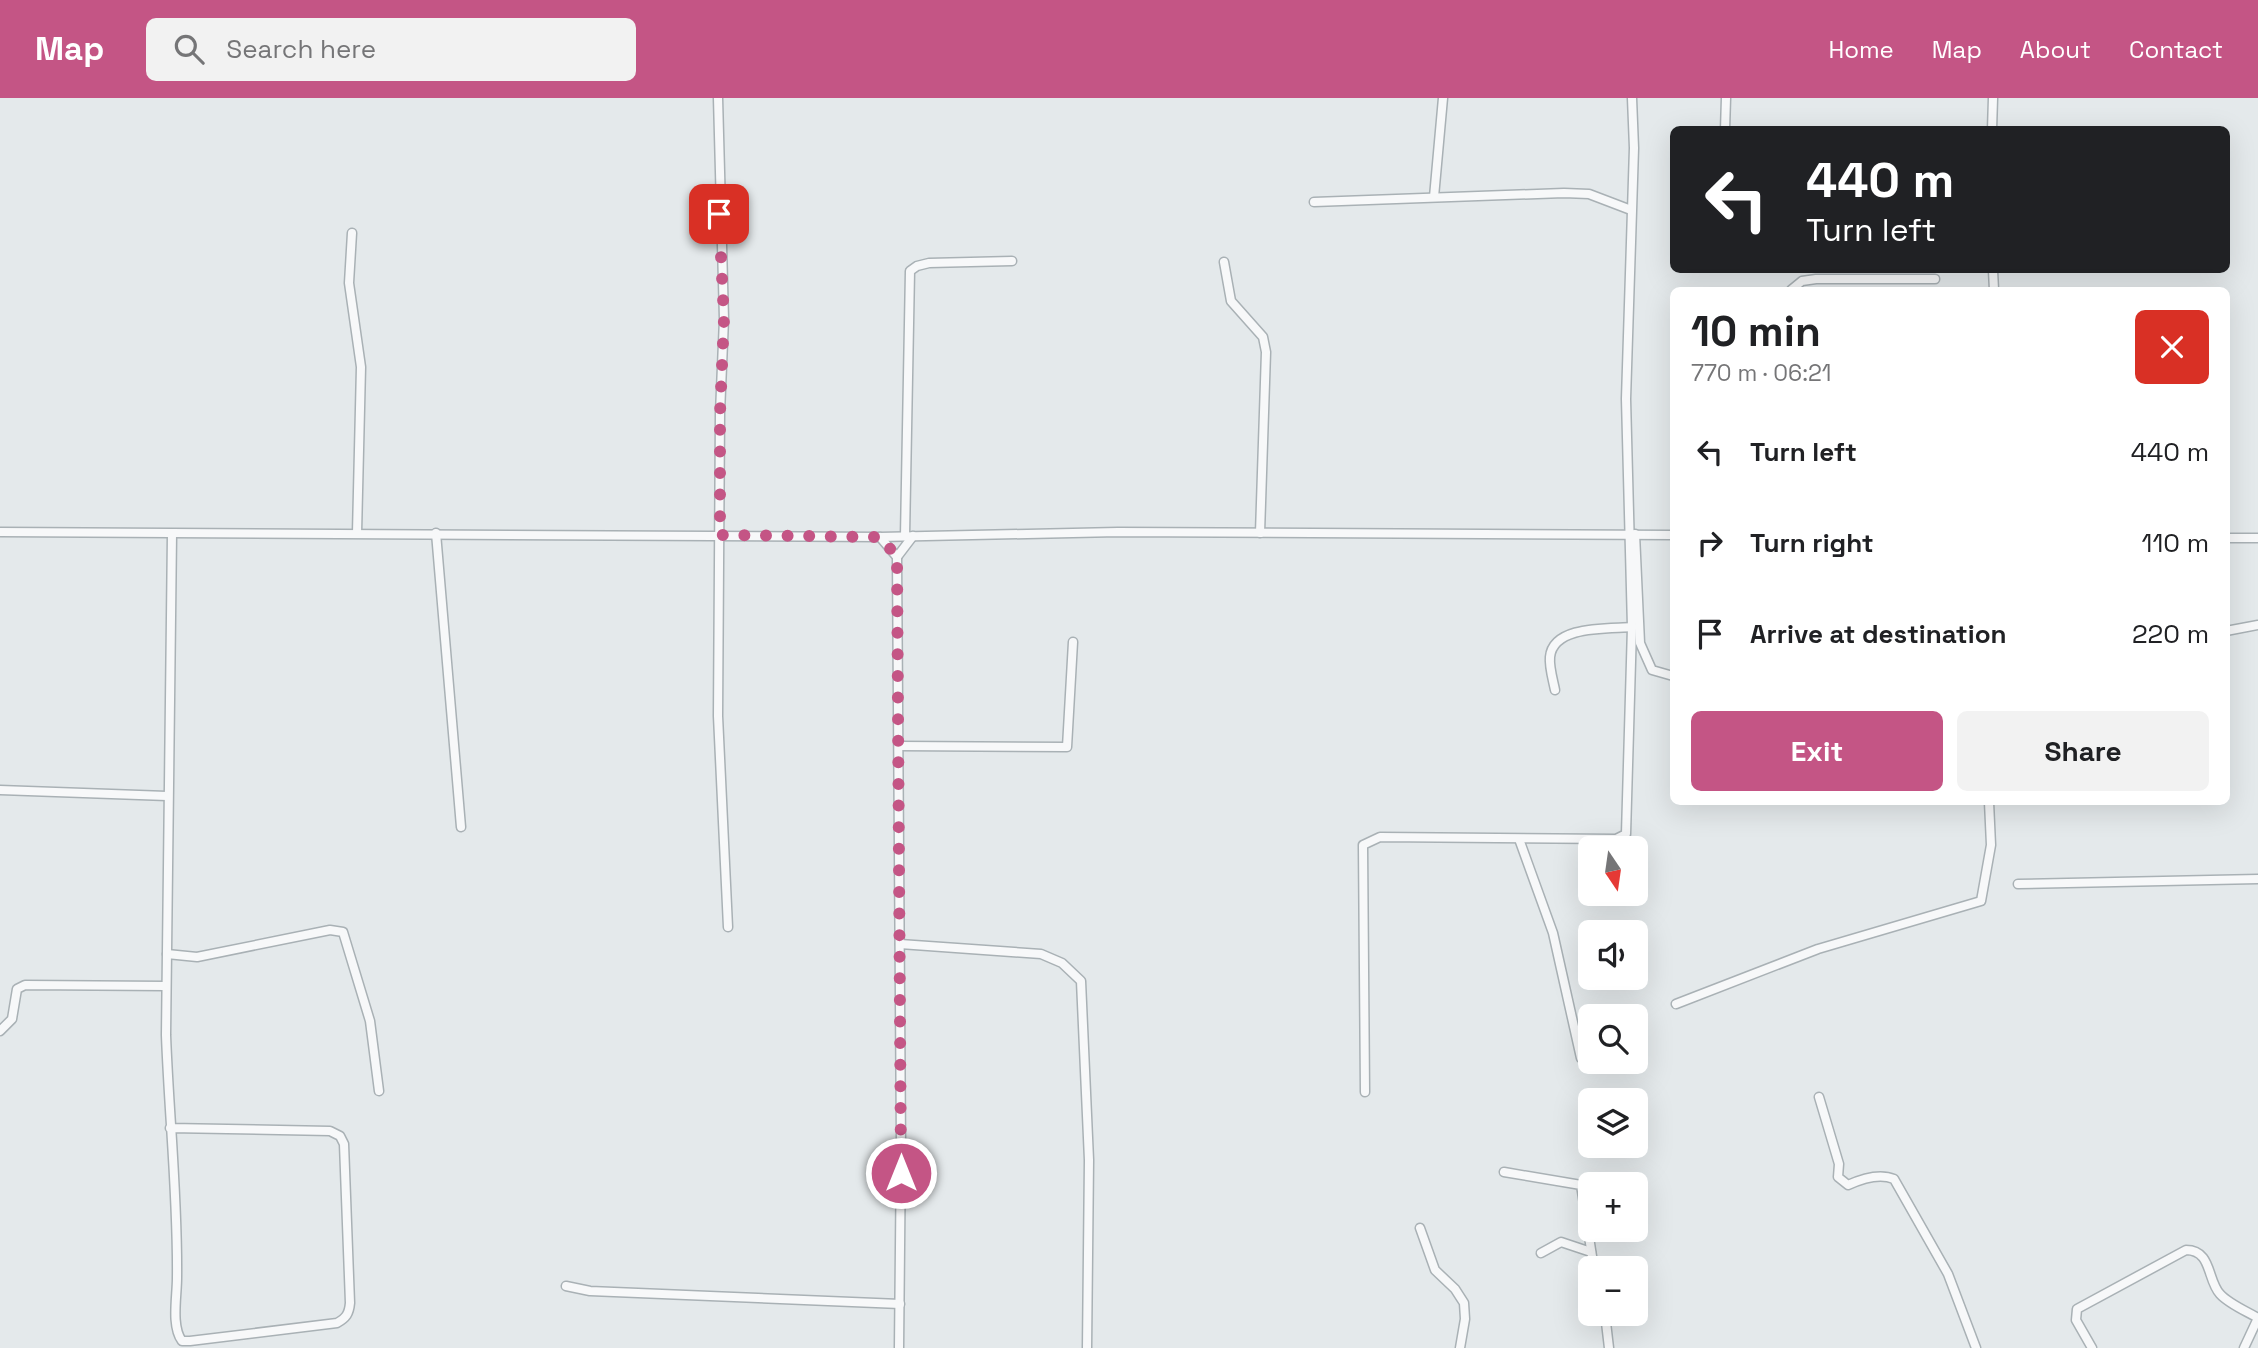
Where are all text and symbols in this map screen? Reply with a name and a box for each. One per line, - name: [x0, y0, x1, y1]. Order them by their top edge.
- search box: [146, 18, 636, 81]
- text: Map: [35, 28, 104, 70]
- icon: search: [170, 30, 208, 68]
- text: Search here: [226, 32, 376, 66]
- text: Home: [1828, 34, 1894, 65]
- text: Map: [1932, 34, 1982, 65]
- text: About: [2020, 34, 2091, 65]
- text: Contact: [2129, 34, 2223, 65]
- text: 440 m: [1806, 149, 1954, 211]
- icon: left: [1691, 154, 1782, 245]
- pin: [689, 184, 749, 244]
- icon: arrive: [700, 195, 738, 233]
- text: Turn left: [1806, 210, 1936, 250]
- text: 10 min: [1691, 305, 1821, 358]
- button: close: [2135, 310, 2209, 384]
- text: 770 m · 06:21: [1691, 358, 1831, 388]
- icon: left: [1691, 433, 1729, 471]
- text: Turn left: [1750, 435, 1857, 469]
- text: 440 m: [2131, 435, 2209, 469]
- icon: right: [1691, 524, 1729, 562]
- text: Turn right: [1750, 526, 1874, 560]
- text: 110 m: [2142, 526, 2209, 560]
- icon: arrive: [1691, 615, 1729, 653]
- text: Arrive at destination: [1750, 617, 2007, 651]
- text: 220 m: [2132, 617, 2209, 651]
- button: Exit: [1691, 711, 1943, 791]
- button: Share: [1957, 711, 2209, 791]
- north arrow: [1578, 836, 1648, 906]
- map controls: [1578, 836, 1648, 1326]
- button: sound: [1578, 920, 1648, 990]
- button: search: [1578, 1004, 1648, 1074]
- button: layers: [1578, 1088, 1648, 1158]
- position arrow: [864, 1136, 938, 1210]
- button: +: [1578, 1172, 1648, 1242]
- button: −: [1578, 1256, 1648, 1326]

